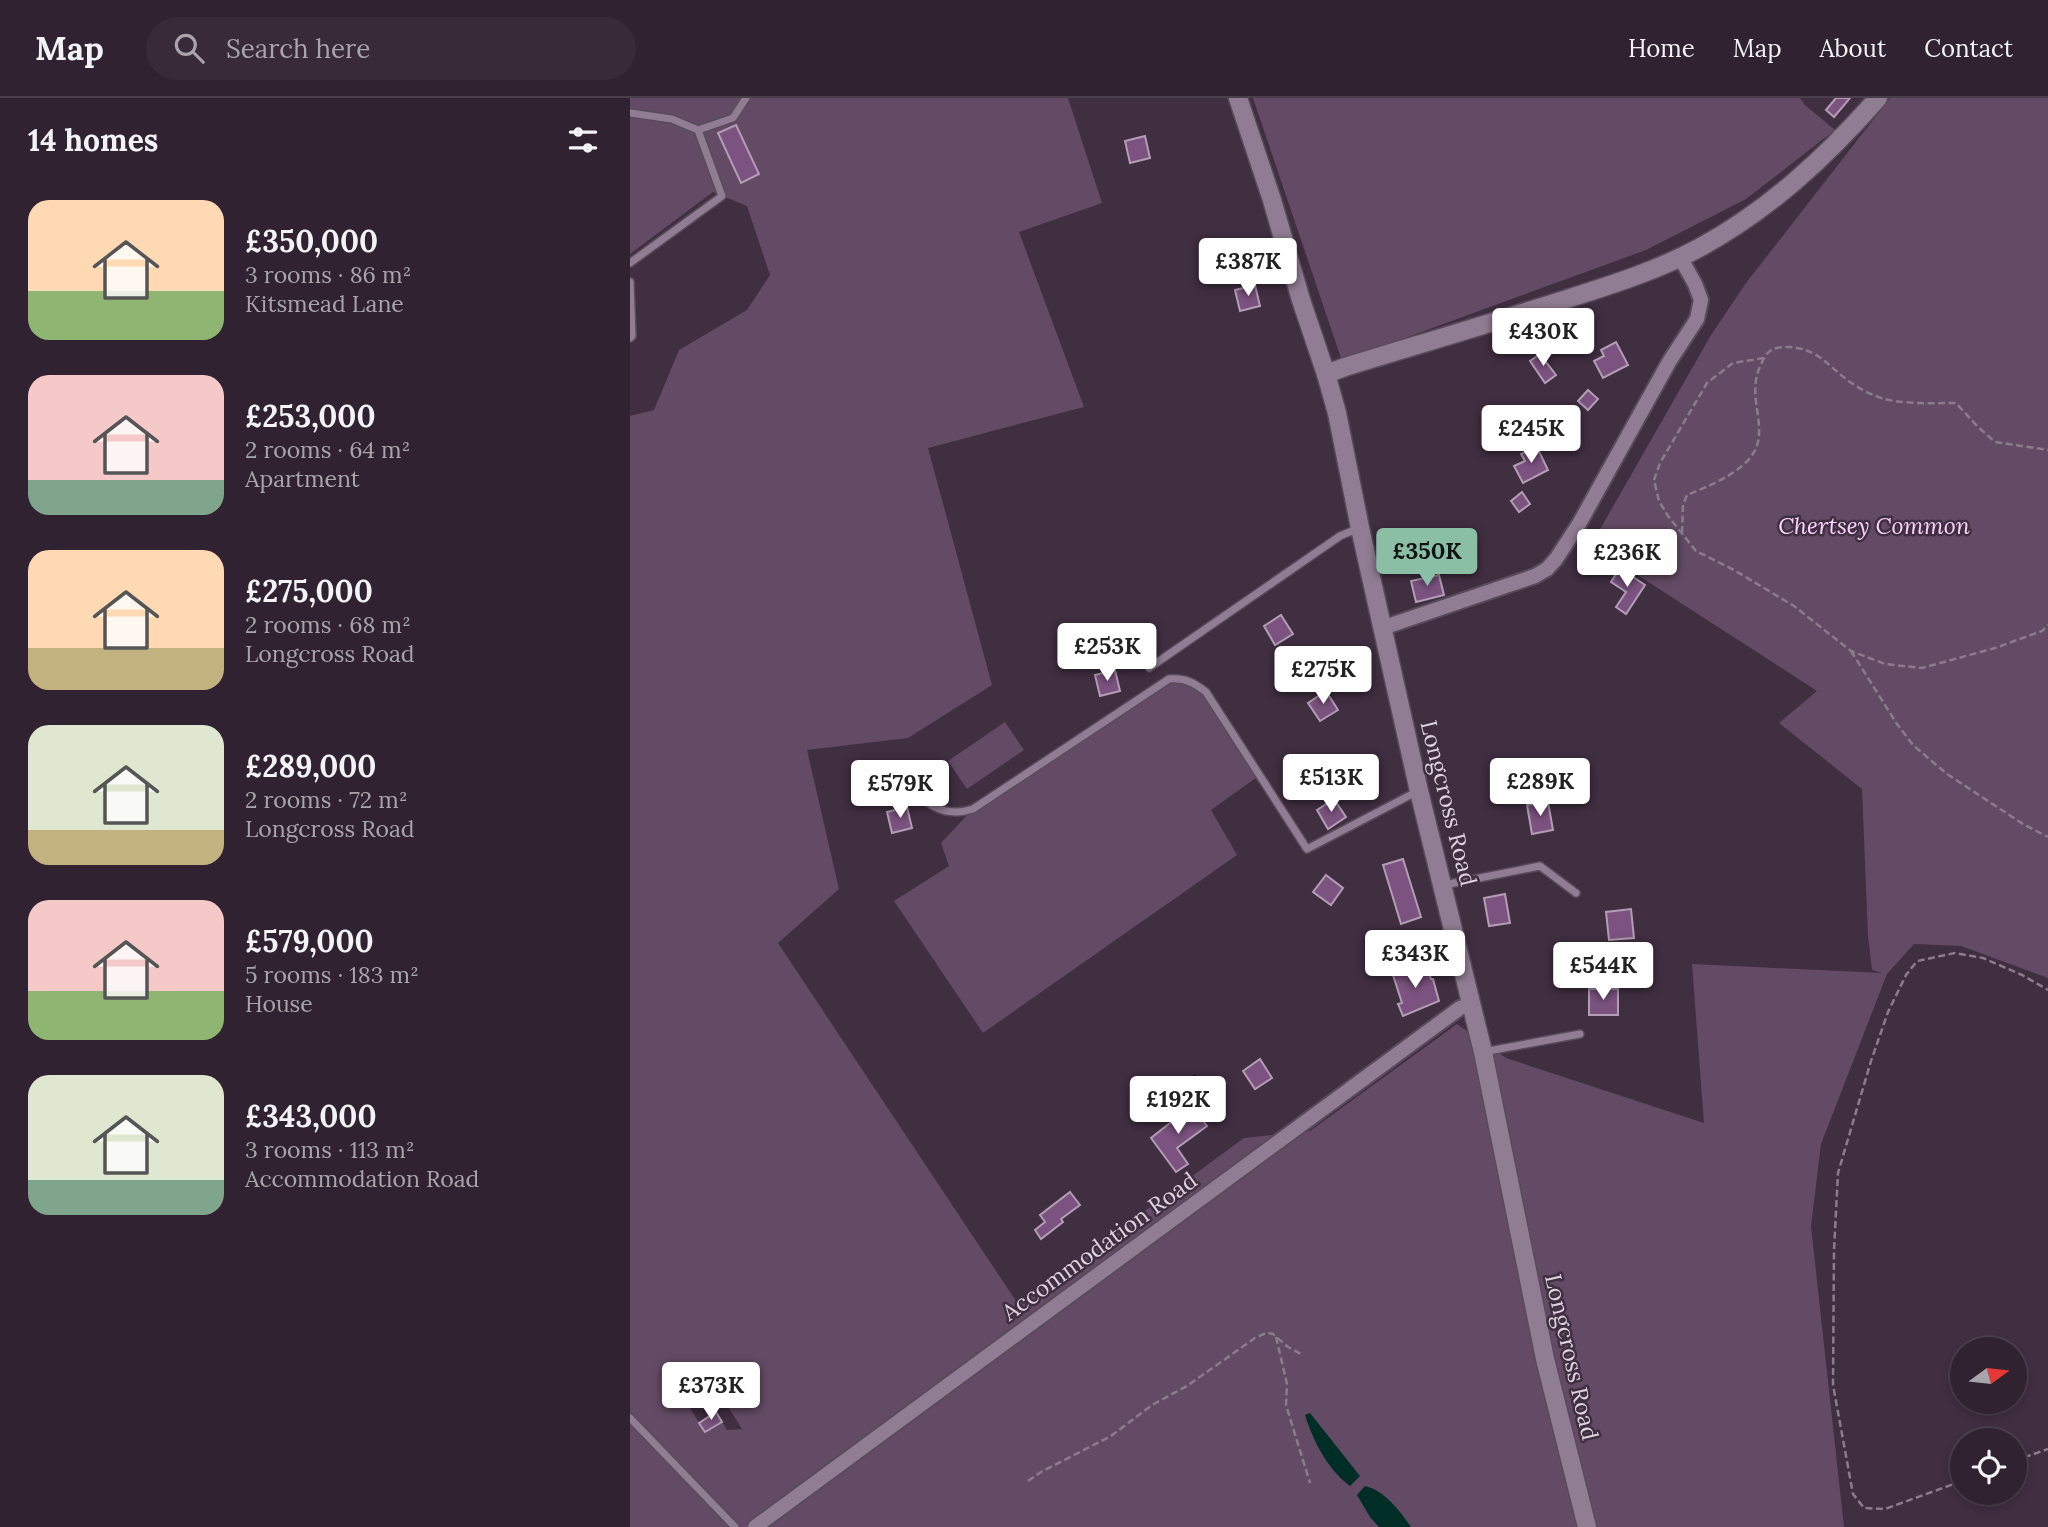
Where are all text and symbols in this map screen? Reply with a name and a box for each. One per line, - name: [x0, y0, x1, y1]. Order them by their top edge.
- search box: [146, 17, 636, 80]
- text: Map: [35, 27, 104, 69]
- icon: search: [170, 29, 208, 67]
- text: Search here: [226, 32, 370, 65]
- text: Home: [1628, 33, 1695, 64]
- text: Map: [1733, 33, 1782, 64]
- text: About: [1820, 33, 1886, 64]
- text: Contact: [1924, 33, 2013, 64]
- text: 14 homes: [28, 121, 158, 159]
- icon: filters: [564, 121, 602, 159]
- text: £350,000: [245, 222, 378, 260]
- icon: home: [84, 228, 168, 312]
- pin: £387K: [1199, 238, 1297, 298]
- text: £387K: [1215, 246, 1281, 275]
- text: 3 rooms · 86 m²: [245, 260, 411, 289]
- text: Kitsmead Lane: [245, 289, 404, 318]
- pin: £430K: [1494, 308, 1592, 368]
- text: £430K: [1508, 316, 1578, 345]
- text: £253,000: [245, 397, 375, 435]
- icon: home: [84, 403, 168, 487]
- pin: £245K: [1482, 406, 1580, 465]
- text: £245K: [1498, 413, 1564, 442]
- text: 2 rooms · 64 m²: [245, 435, 410, 464]
- text: Apartment: [245, 464, 360, 493]
- park label: Chertsey Common: [1778, 511, 1970, 540]
- pin: £350K: [1378, 528, 1476, 588]
- pin: £236K: [1578, 530, 1676, 589]
- text: £350K: [1392, 536, 1462, 565]
- text: £236K: [1593, 537, 1661, 566]
- text: £275,000: [245, 572, 373, 610]
- icon: home: [84, 578, 168, 662]
- text: 2 rooms · 68 m²: [245, 610, 411, 639]
- pin: £253K: [1058, 624, 1156, 683]
- text: £253K: [1073, 631, 1141, 660]
- text: Longcross Road: [245, 639, 415, 668]
- pin: £275K: [1274, 646, 1372, 706]
- text: £275K: [1290, 654, 1356, 683]
- street label: Longcross Road: [1414, 717, 1484, 889]
- text: £289,000: [245, 747, 376, 785]
- icon: home: [84, 753, 168, 837]
- pin: £513K: [1282, 754, 1380, 814]
- pin: £289K: [1491, 758, 1589, 818]
- pin: £579K: [851, 760, 949, 820]
- text: £513K: [1299, 762, 1363, 791]
- text: £289K: [1506, 766, 1574, 795]
- text: £579K: [867, 768, 933, 797]
- text: 2 rooms · 72 m²: [245, 785, 408, 814]
- text: Longcross Road: [245, 814, 415, 843]
- text: £579,000: [245, 922, 374, 960]
- icon: home: [84, 928, 168, 1012]
- pin: £343K: [1366, 930, 1464, 990]
- text: £343K: [1381, 938, 1449, 967]
- pin: £544K: [1554, 942, 1652, 1002]
- text: £544K: [1569, 950, 1637, 979]
- text: 5 rooms · 183 m²: [245, 960, 419, 989]
- text: House: [245, 989, 313, 1018]
- pin: £192K: [1129, 1076, 1227, 1136]
- text: £192K: [1146, 1084, 1210, 1113]
- text: £343,000: [245, 1097, 377, 1135]
- icon: home: [84, 1103, 168, 1187]
- text: 3 rooms · 113 m²: [245, 1135, 415, 1164]
- text: Accommodation Road: [245, 1164, 479, 1193]
- street label: Accommodation Road: [995, 1165, 1203, 1327]
- street label: Longcross Road: [1539, 1271, 1605, 1443]
- north arrow: [1950, 1337, 2026, 1414]
- map controls: [1950, 1337, 2027, 1505]
- pin: £373K: [662, 1362, 760, 1422]
- text: £373K: [678, 1370, 744, 1399]
- button: locate: [1950, 1428, 2027, 1505]

